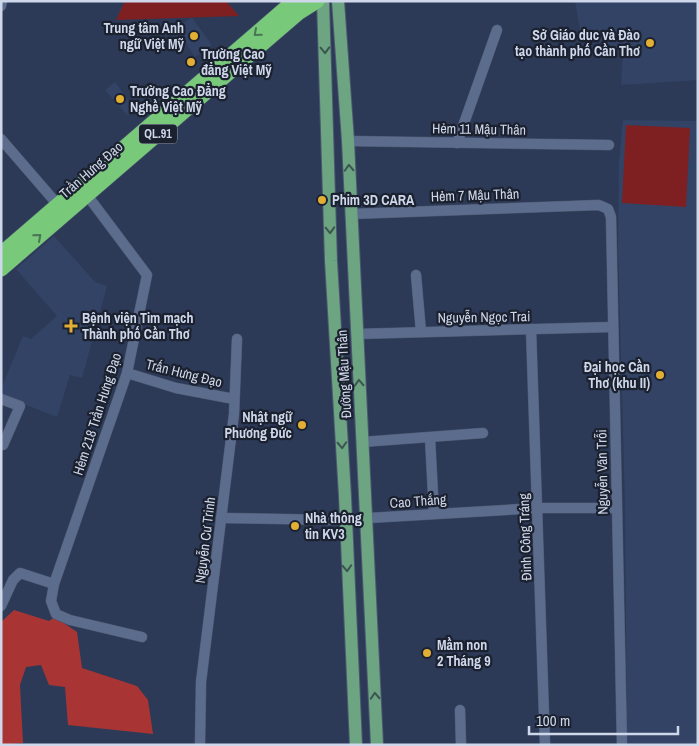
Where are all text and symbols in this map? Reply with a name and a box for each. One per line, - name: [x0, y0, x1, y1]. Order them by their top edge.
- place label: Trung tâm Anh ngữ Việt Mỹ: [103, 19, 185, 53]
- place label: Sở Giáo dục và Đào tạo thành phố Cần Thơ: [515, 26, 640, 60]
- one-way arrow: [254, 27, 263, 36]
- marker: Trung tâm Anh ngữ Việt Mỹ: [188, 30, 200, 42]
- marker: Sở Giáo dục và Đào tạo thành phố Cần Thơ: [644, 37, 656, 49]
- place label: Trường Cao đẳng Việt Mỹ: [201, 45, 272, 79]
- one-way arrow: [319, 46, 330, 54]
- marker: Trường Cao đẳng Việt Mỹ: [185, 56, 197, 68]
- place label: Trường Cao Đẳng Nghề Việt Mỹ: [130, 82, 226, 116]
- marker: Trường Cao Đẳng Nghề Việt Mỹ: [114, 93, 126, 105]
- street label: Hẻm 11 Mậu Thân: [432, 119, 526, 139]
- road number: QL.91: [139, 125, 177, 144]
- street label: Trần Hưng Đạo: [56, 138, 126, 202]
- one-way arrow: [344, 164, 355, 172]
- street label: Hẻm 7 Mậu Thân: [430, 184, 520, 206]
- place label: Phim 3D CARA: [332, 191, 415, 209]
- marker: Phim 3D CARA: [316, 194, 328, 206]
- one-way arrow: [325, 226, 336, 234]
- one-way arrow: [33, 234, 42, 243]
- street label: Nguyễn Ngọc Trai: [438, 307, 530, 327]
- place label: Bệnh viện Tim mạch Thành phố Cần Thơ: [82, 309, 193, 343]
- marker: Bệnh viện Tim mạch Thành phố Cần Thơ: [64, 319, 78, 333]
- street label: Đường Mậu Thân: [333, 329, 355, 419]
- street label: Hẻm 218 Trần Hưng Đạo: [69, 351, 125, 477]
- street label: Trấn Hưng Đạo: [144, 355, 224, 391]
- place label: Đại học Cần Thơ (khu II): [584, 358, 650, 392]
- marker: Đại học Cần Thơ (khu II): [654, 369, 666, 381]
- one-way arrow: [354, 379, 365, 387]
- place label: Nhật ngữ Phương Đức: [224, 408, 293, 442]
- marker: Nhật ngữ Phương Đức: [296, 419, 308, 431]
- street label: Nguyễn Văn Trỗi: [592, 429, 612, 515]
- one-way arrow: [337, 441, 348, 449]
- street label: Cao Thắng: [389, 490, 447, 512]
- street label: Đinh Công Tráng: [514, 492, 536, 581]
- street label: Nguyễn Cư Trinh: [191, 496, 219, 584]
- place label: Nhà thông tin KV3: [305, 509, 362, 543]
- marker: Nhà thông tin KV3: [289, 520, 301, 532]
- one-way arrow: [342, 564, 353, 572]
- place label: Mầm non 2 Tháng 9: [437, 636, 491, 670]
- marker: Mầm non 2 Tháng 9: [421, 647, 433, 659]
- one-way arrow: [369, 692, 380, 700]
- scale bar: [529, 704, 678, 736]
- text: 100 m: [536, 710, 570, 731]

